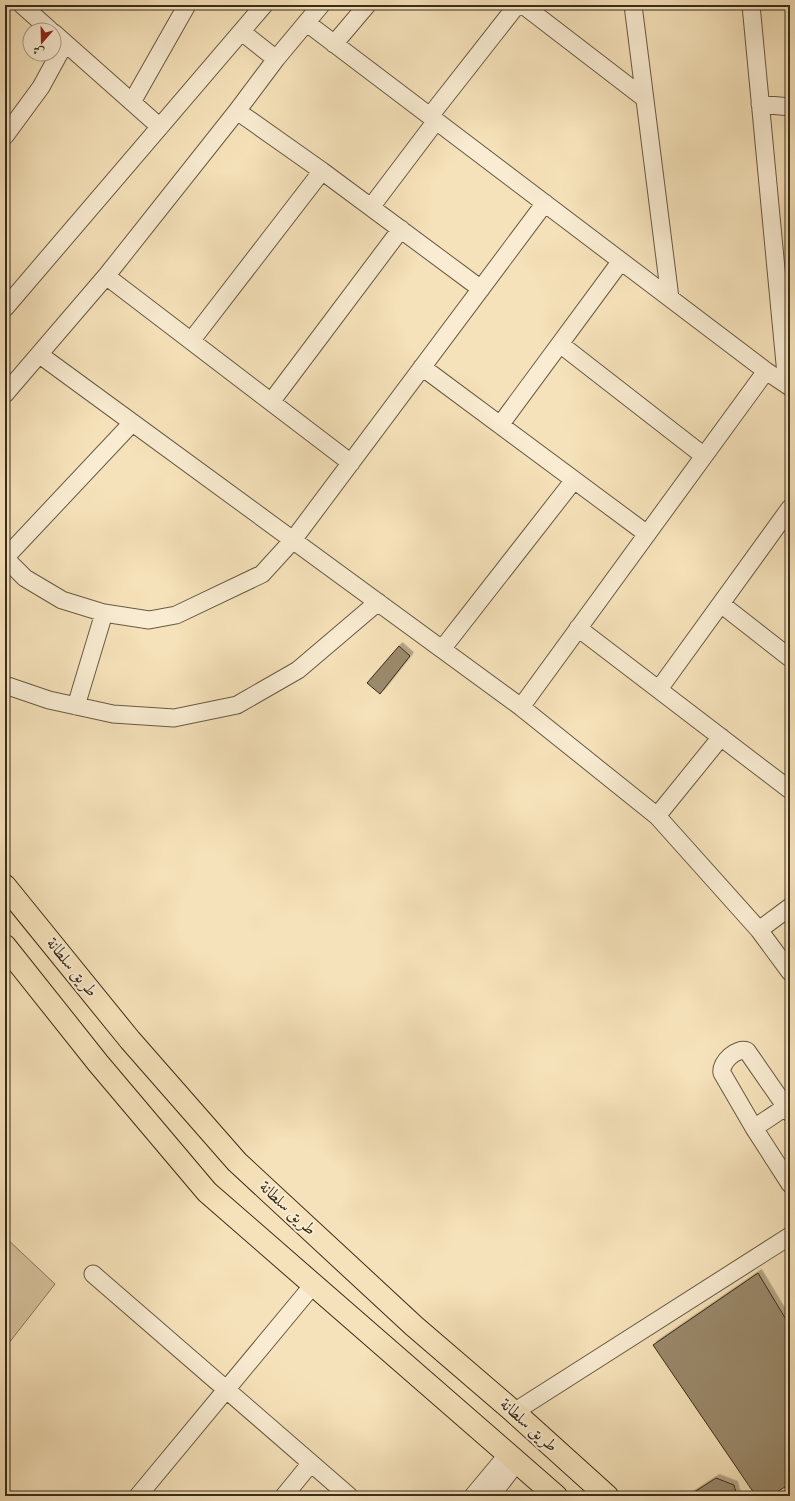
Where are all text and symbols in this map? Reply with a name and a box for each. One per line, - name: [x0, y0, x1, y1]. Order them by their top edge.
- north arrow: [22, 22, 62, 62]
- text: ش: [31, 41, 47, 60]
- street label: طريق سلطانة: [39, 933, 103, 1003]
- street label: طريق سلطانة: [253, 1176, 321, 1242]
- street label: طريق سلطانة: [494, 1393, 562, 1459]

